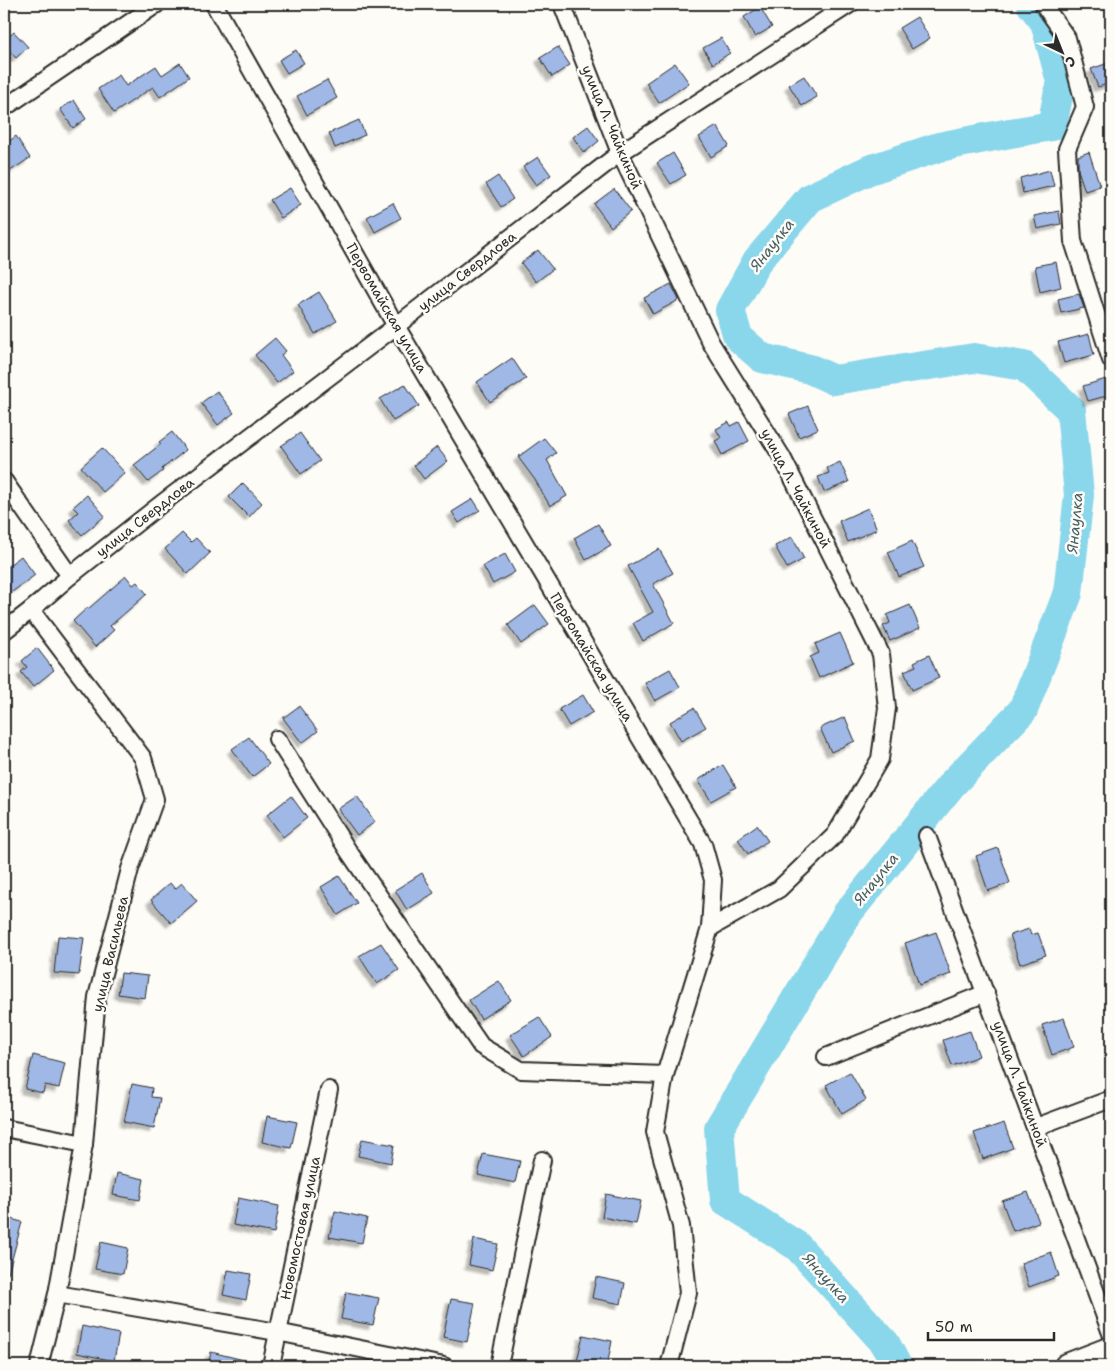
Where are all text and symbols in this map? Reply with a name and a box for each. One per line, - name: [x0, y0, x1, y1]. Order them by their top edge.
- north arrow: [1038, 28, 1088, 78]
- text: С: [1062, 52, 1080, 71]
- street label: улица Л. Чайкиной: [578, 62, 646, 192]
- water label: Янаулка: [745, 215, 799, 276]
- street label: улица Свердлова: [414, 227, 520, 315]
- street label: Первомайская улица: [342, 240, 432, 376]
- street label: улица Л. Чайкиной: [757, 425, 835, 551]
- street label: улица Свердлова: [92, 473, 198, 561]
- water label: Янаулка: [1062, 492, 1088, 555]
- street label: Первомайская улица: [546, 589, 638, 725]
- water label: Янаулка: [848, 849, 903, 910]
- street label: улица Васильева: [88, 894, 132, 1014]
- street label: улица Л. Чайкиной: [989, 1019, 1051, 1149]
- street label: Новомостовая улица: [276, 1154, 324, 1302]
- water label: Янаулка: [797, 1248, 854, 1308]
- scale bar: [928, 1310, 1054, 1342]
- text: 50 m: [935, 1317, 973, 1337]

